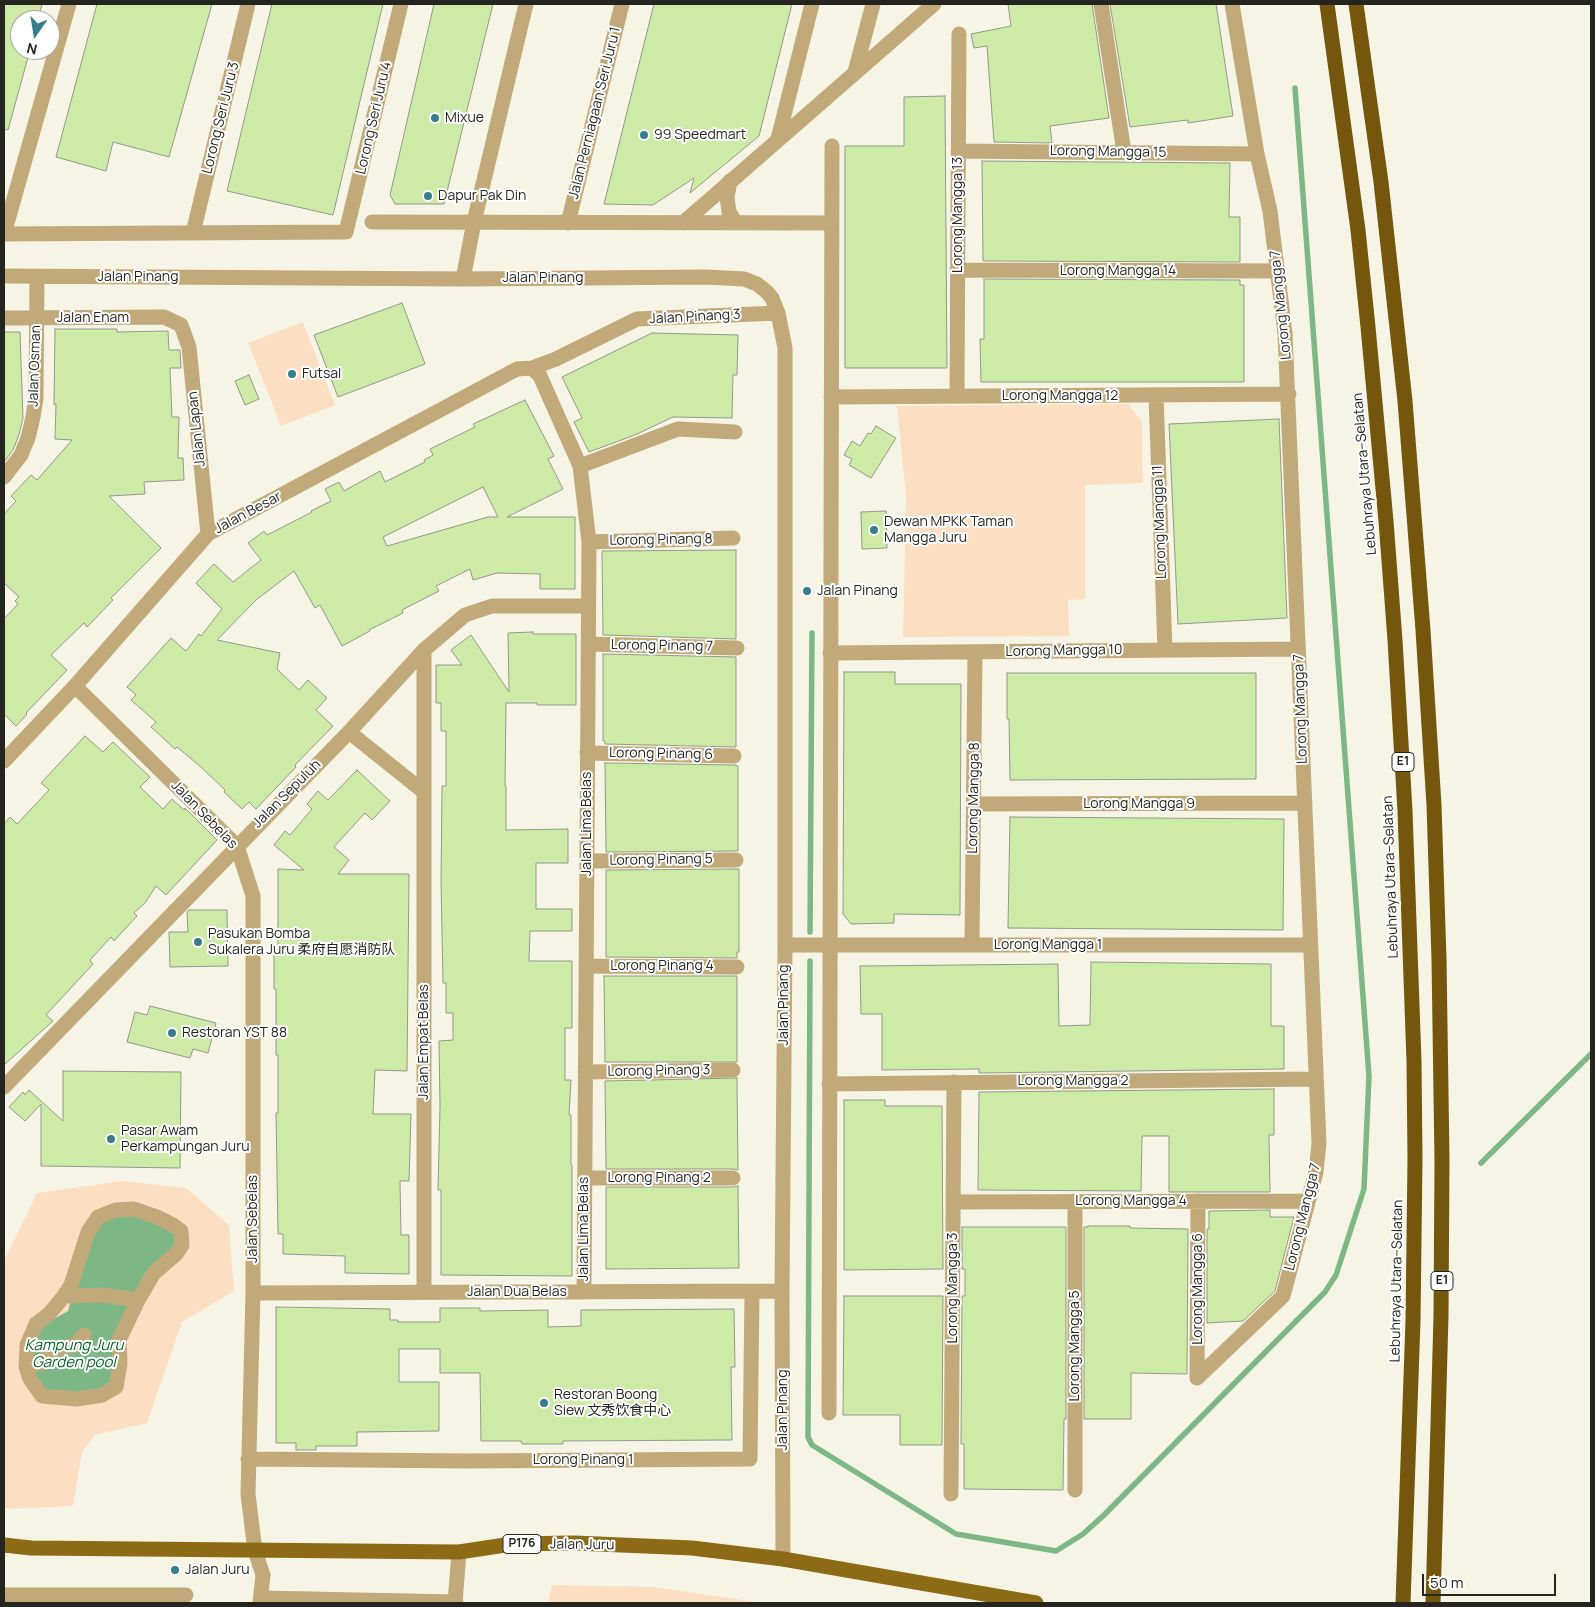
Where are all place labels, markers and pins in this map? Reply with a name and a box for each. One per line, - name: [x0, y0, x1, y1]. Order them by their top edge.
- place label: Mixue: [445, 110, 484, 126]
- marker: Mixue: [429, 112, 441, 124]
- place label: 99 Speedmart: [654, 127, 746, 143]
- marker: 99 Speedmart: [638, 129, 650, 141]
- place label: Dapur Pak Din: [438, 188, 526, 204]
- marker: Dapur Pak Din: [422, 190, 434, 202]
- place label: Futsal: [302, 366, 341, 382]
- marker: Futsal: [286, 368, 298, 380]
- place label: Dewan MPKK Taman Mangga Juru: [884, 514, 1013, 546]
- marker: Dewan MPKK Taman Mangga Juru: [868, 524, 880, 536]
- place label: Jalan Pinang: [817, 583, 898, 599]
- marker: Jalan Pinang: [801, 585, 813, 597]
- place label: Pasukan Bomba Sukalera Juru 柔府自愿消防队: [208, 926, 395, 959]
- marker: Pasukan Bomba Sukalera Juru 柔府自愿消防队: [192, 936, 204, 948]
- place label: Restoran YST 88: [182, 1025, 287, 1041]
- marker: Restoran YST 88: [166, 1027, 178, 1039]
- place label: Pasar Awam Perkampungan Juru: [121, 1123, 250, 1156]
- marker: Pasar Awam Perkampungan Juru: [105, 1133, 117, 1145]
- place label: Restoran Boong Siew 文秀饮食中心: [554, 1387, 671, 1420]
- marker: Restoran Boong Siew 文秀饮食中心: [538, 1397, 550, 1409]
- place label: Jalan Juru: [185, 1562, 250, 1578]
- marker: Jalan Juru: [169, 1564, 181, 1576]

